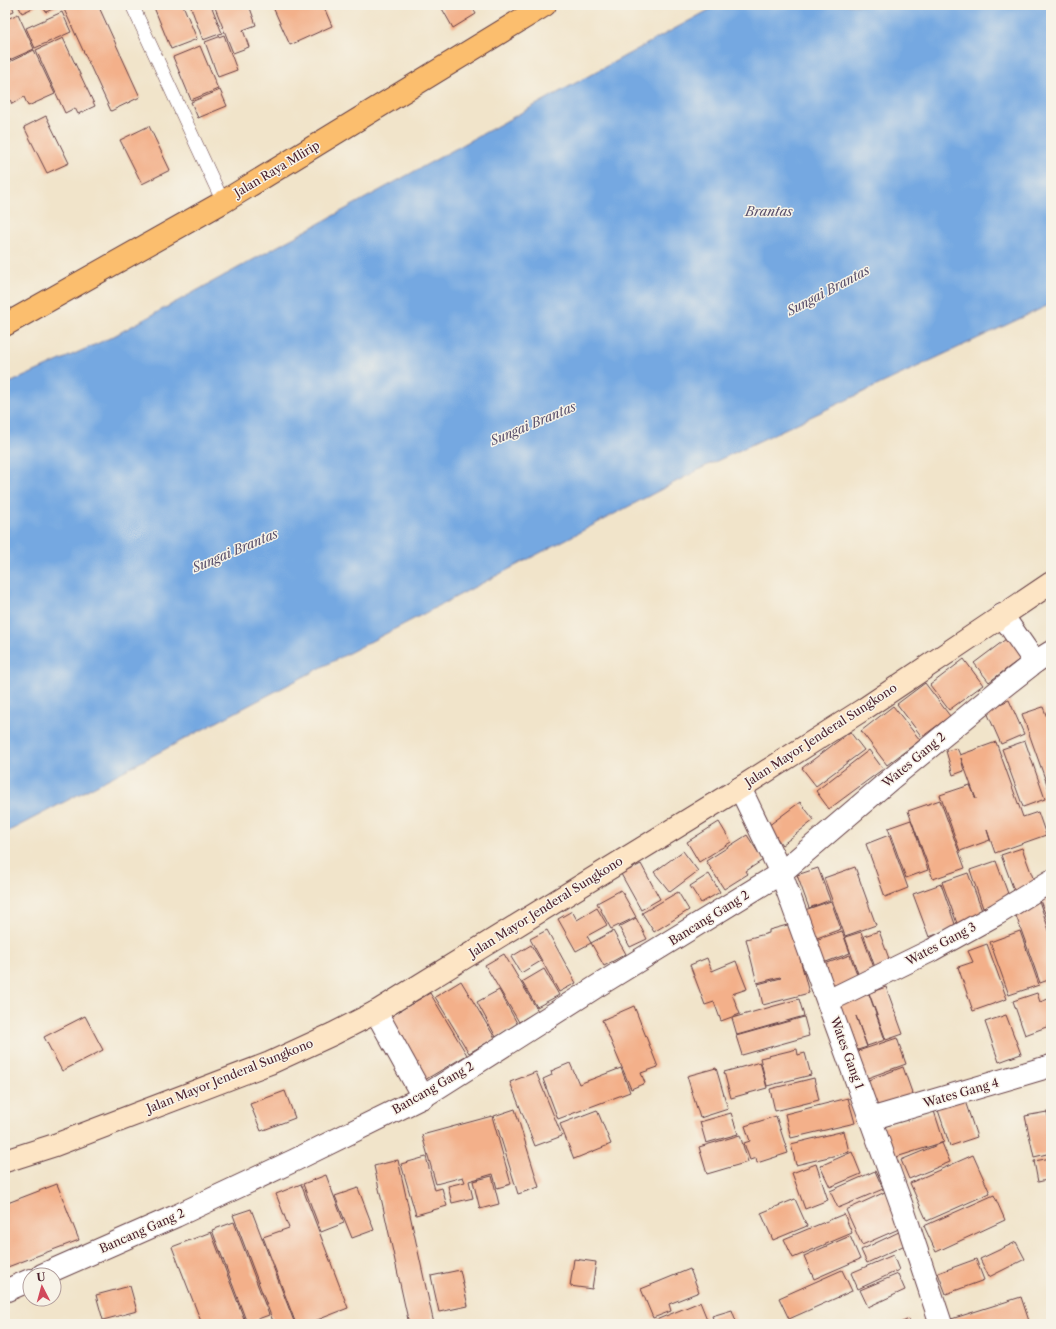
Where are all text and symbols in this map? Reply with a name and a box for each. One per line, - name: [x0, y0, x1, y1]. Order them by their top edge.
- street label: Jalan Raya Mlirip: [230, 137, 322, 201]
- water label: Brantas: [744, 203, 793, 219]
- water label: Sungai Brantas: [783, 261, 872, 319]
- water label: Sungai Brantas: [487, 398, 579, 449]
- water label: Sungai Brantas: [189, 525, 281, 576]
- street label: Jalan Mayor Jenderal Sungkono: [740, 680, 900, 791]
- street label: Wates Gang 2: [878, 729, 948, 791]
- street label: Jalan Mayor Jenderal Sungkono: [464, 853, 625, 961]
- street label: Bancang Gang 2: [666, 887, 752, 948]
- street label: Wates Gang 3: [902, 919, 978, 969]
- street label: Wates Gang 1: [827, 1014, 867, 1091]
- street label: Jalan Mayor Jenderal Sungkono: [142, 1035, 315, 1117]
- street label: Bancang Gang 2: [389, 1058, 476, 1117]
- street label: Wates Gang 4: [920, 1075, 1000, 1111]
- street label: Bancang Gang 2: [97, 1205, 187, 1256]
- north arrow: [22, 1267, 62, 1307]
- text: U: [36, 1270, 46, 1284]

